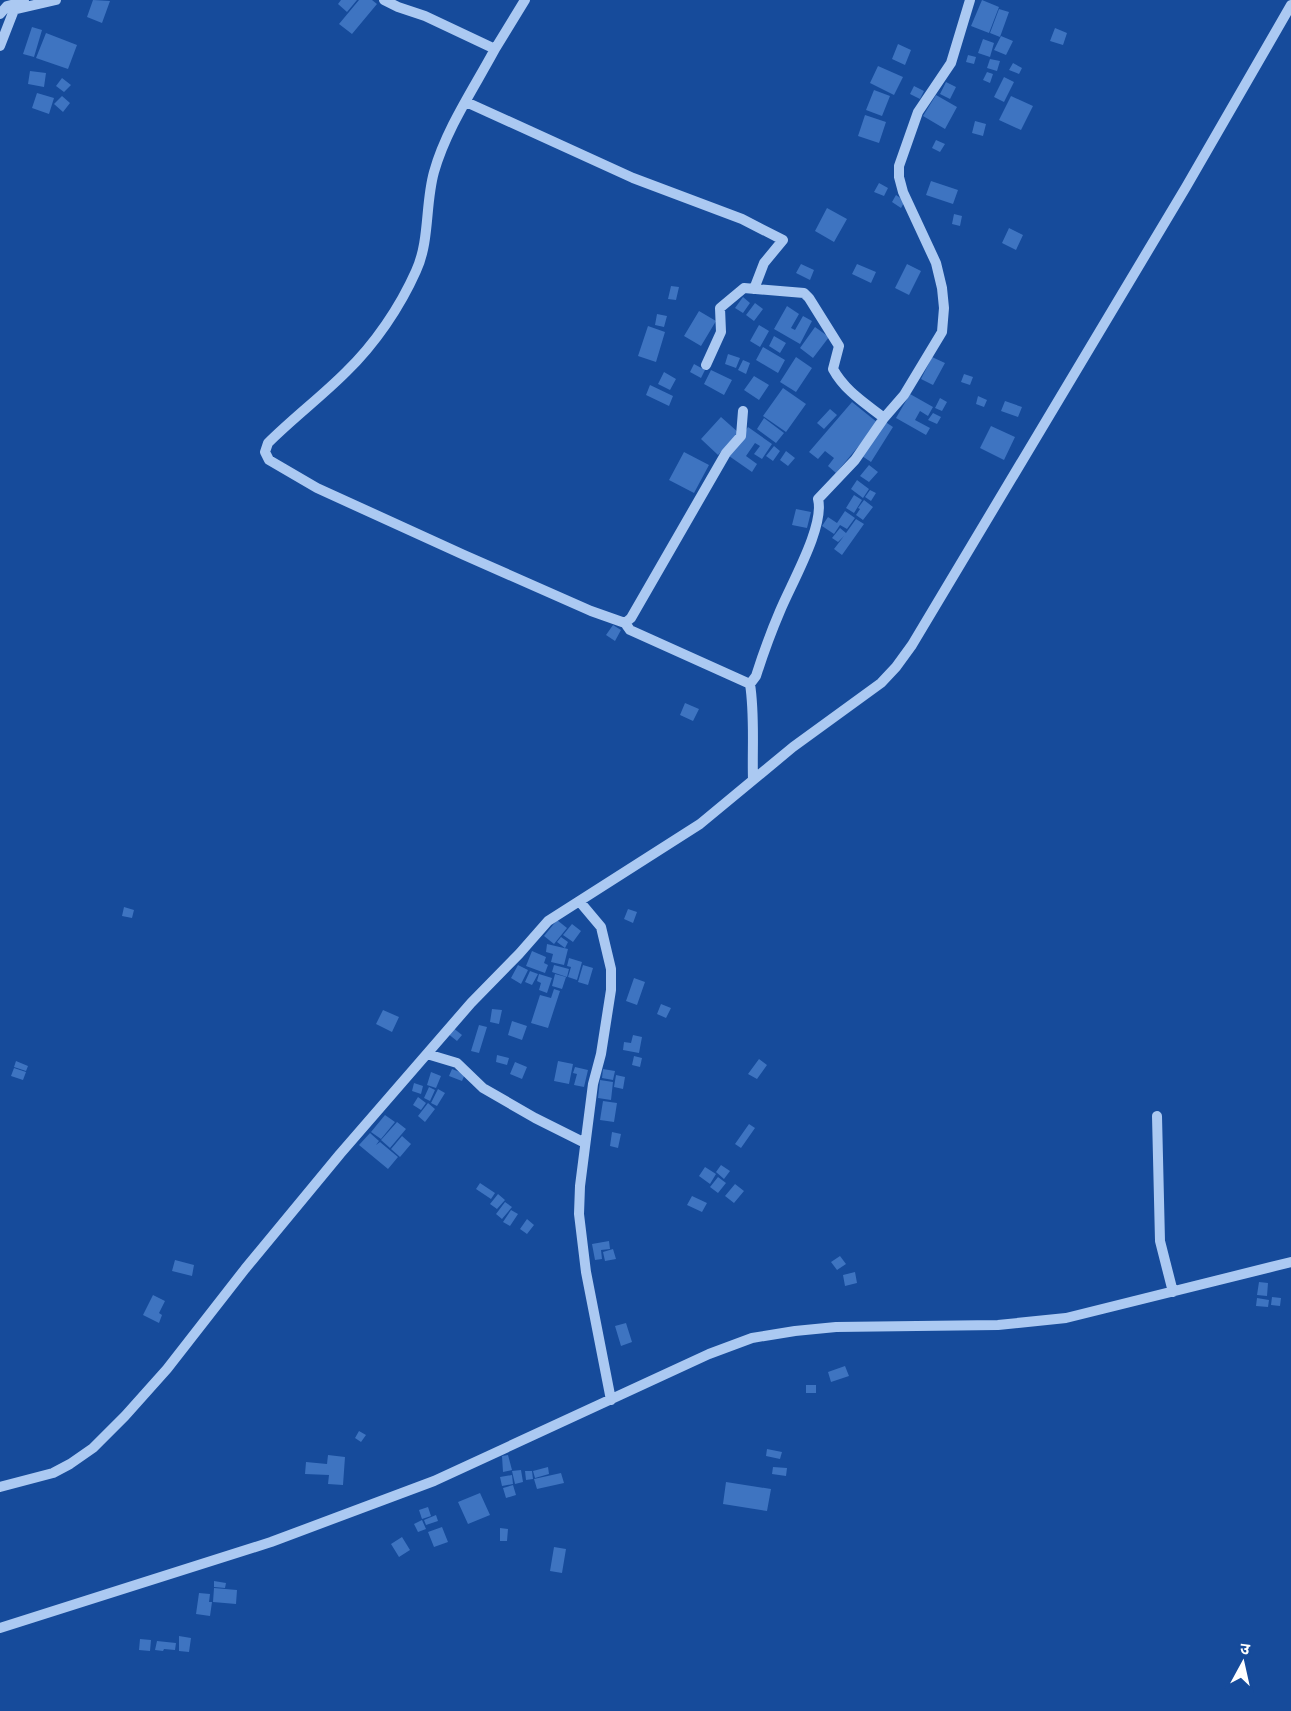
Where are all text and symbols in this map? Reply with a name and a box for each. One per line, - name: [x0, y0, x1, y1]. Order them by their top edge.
- north arrow: [1213, 1633, 1273, 1693]
- text: उ: [1239, 1638, 1252, 1659]

